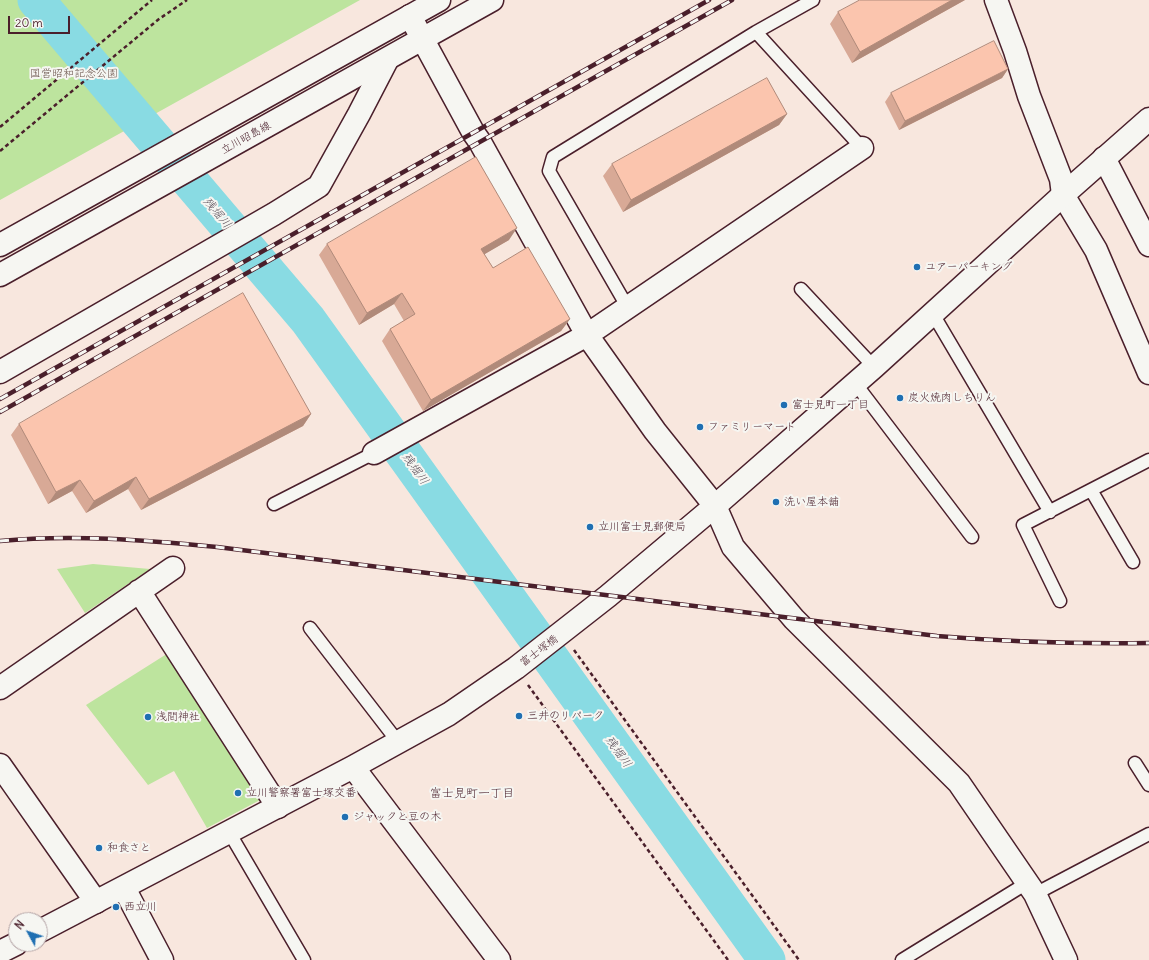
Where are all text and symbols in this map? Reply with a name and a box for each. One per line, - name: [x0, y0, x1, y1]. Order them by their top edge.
- scale bar: [10, 8, 72, 34]
- text: 20 m: [15, 15, 43, 30]
- park label: 国営昭和記念公園: [30, 67, 118, 81]
- street label: 立川昭島線: [219, 119, 273, 157]
- water label: 残堀川: [200, 195, 234, 231]
- place label: ユアーパーキング: [925, 260, 1013, 274]
- marker: ユアーパーキング: [912, 262, 922, 272]
- place label: 炭火焼肉しちりん: [908, 391, 996, 405]
- marker: 炭火焼肉しちりん: [895, 393, 905, 403]
- place label: 富士見町一丁目: [792, 398, 869, 412]
- marker: 富士見町一丁目: [779, 400, 789, 410]
- place label: ファミリーマート: [708, 420, 796, 434]
- marker: ファミリーマート: [695, 422, 705, 432]
- water label: 残堀川: [399, 450, 431, 488]
- place label: 洗い屋本舗: [784, 495, 839, 509]
- marker: 洗い屋本舗: [771, 497, 781, 507]
- place label: 立川富士見郵便局: [598, 520, 686, 534]
- marker: 立川富士見郵便局: [585, 522, 595, 532]
- street label: 富士塚橋: [517, 632, 561, 670]
- place label: 三井のリパーク: [527, 709, 604, 723]
- place label: 浅間神社: [156, 710, 200, 724]
- marker: 三井のリパーク: [514, 711, 524, 721]
- marker: 浅間神社: [143, 712, 153, 722]
- water label: 残堀川: [602, 733, 634, 771]
- place label: 立川警察署富士塚交番: [246, 786, 356, 800]
- district label: 富士見町一丁目: [430, 787, 514, 801]
- marker: 立川警察署富士塚交番: [233, 788, 243, 798]
- place label: ジャックと豆の木: [353, 810, 441, 824]
- marker: ジャックと豆の木: [340, 812, 350, 822]
- place label: 和食さと: [107, 841, 151, 855]
- marker: 和食さと: [94, 843, 104, 853]
- place label: 西立川: [124, 900, 157, 914]
- marker: 西立川: [111, 902, 121, 912]
- north arrow: [8, 912, 48, 952]
- text: N: [12, 918, 27, 932]

